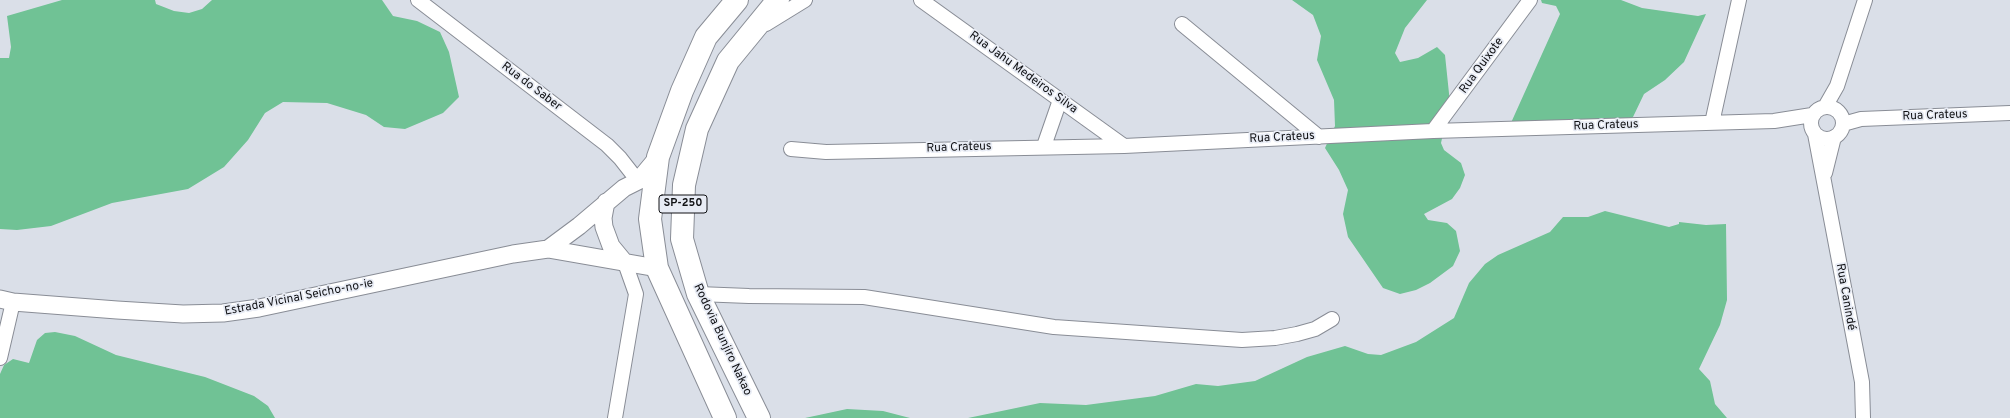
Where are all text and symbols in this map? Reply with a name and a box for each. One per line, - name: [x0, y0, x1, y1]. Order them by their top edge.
- street label: Rua Jahu Medeiros Silva: [966, 29, 1080, 117]
- street label: Rua Quixote: [1457, 35, 1507, 97]
- street label: Rua do Saber: [498, 60, 564, 114]
- street label: Rua Crateus: [1902, 108, 1968, 124]
- street label: Rua Crateus: [1573, 118, 1639, 134]
- street label: Rua Crateus: [1249, 129, 1315, 147]
- street label: Rua Crateus: [926, 140, 992, 156]
- road number: SP-250: [659, 195, 707, 213]
- street label: Rua Canindé: [1832, 262, 1858, 332]
- street label: Estrada Vicinal Seicho-no-ie: [223, 276, 375, 320]
- street label: Rodovia Bunjiro Nakao: [690, 282, 754, 398]

